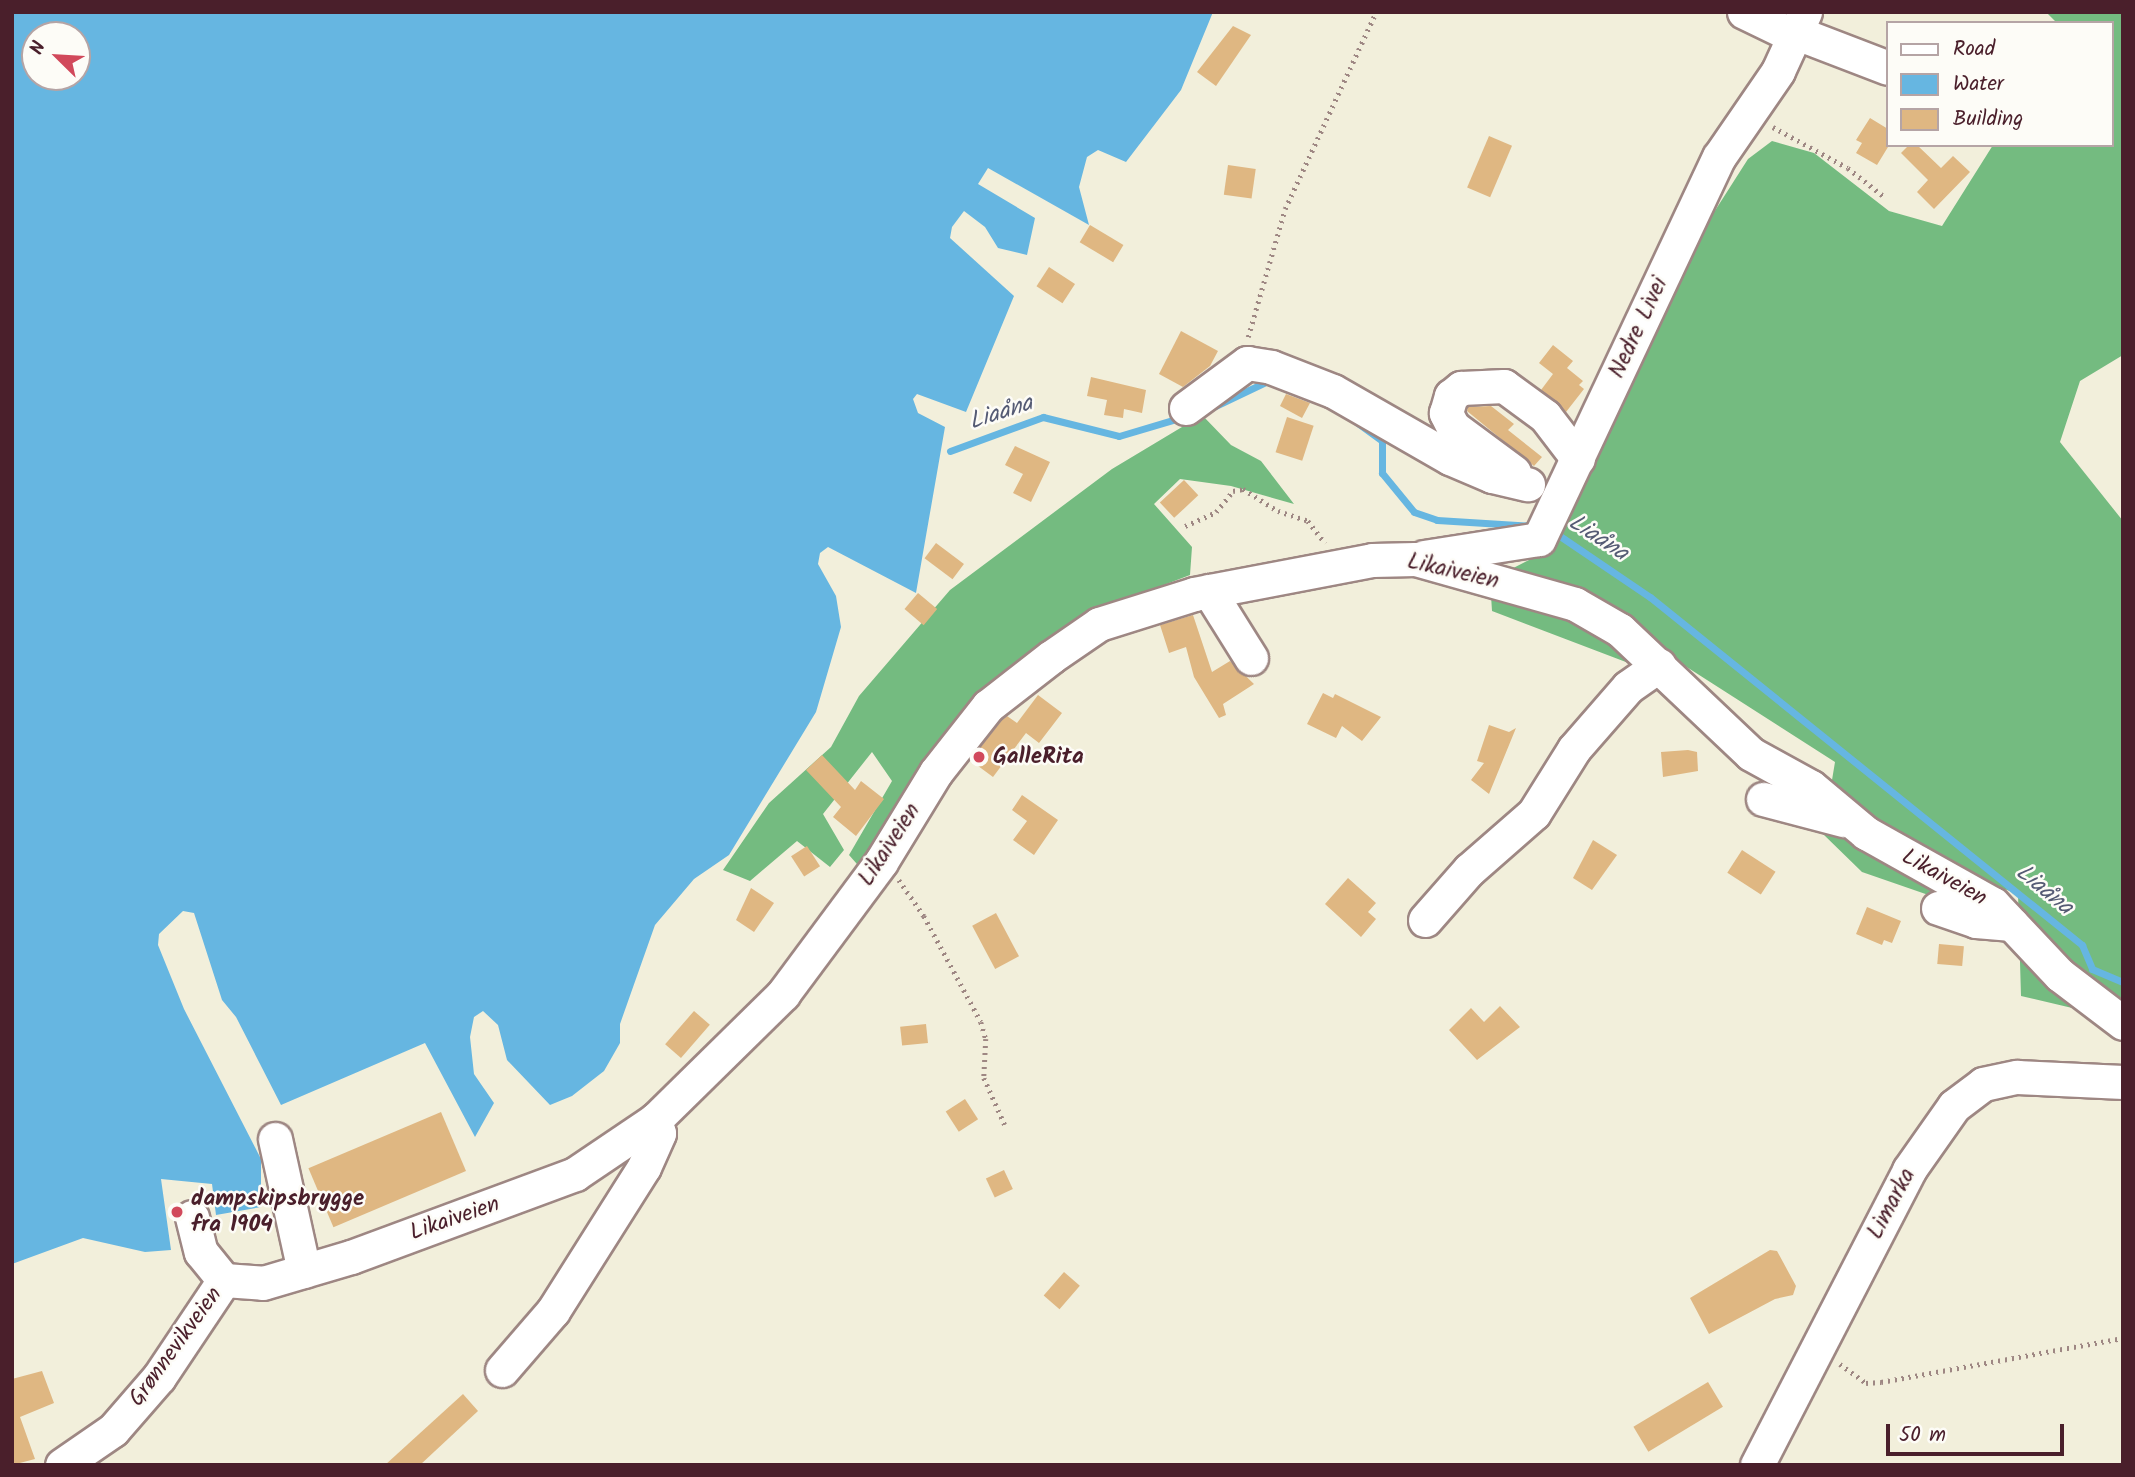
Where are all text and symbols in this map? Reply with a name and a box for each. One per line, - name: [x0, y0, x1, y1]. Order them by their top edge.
- north arrow: [21, 21, 91, 91]
- legend: [1886, 21, 2114, 147]
- text: Road: [1953, 33, 1995, 66]
- text: N: [22, 37, 55, 60]
- text: Water: [1953, 68, 2004, 101]
- text: Building: [1953, 103, 2023, 136]
- street label: Nedre Livei: [1604, 273, 1674, 383]
- water label: Liaåna: [965, 389, 1037, 437]
- water label: Liaåna: [1563, 508, 1633, 568]
- street label: Likaiveien: [1404, 548, 1502, 596]
- place label: GalleRita: [993, 743, 1084, 771]
- marker: GalleRita: [971, 749, 987, 765]
- street label: Likaiveien: [853, 798, 927, 892]
- street label: Likaiveien: [1897, 843, 1991, 913]
- water label: Liaåna: [2010, 858, 2078, 922]
- street label: Limarka: [1862, 1164, 1922, 1244]
- place label: dampskipsbrygge fra 1904: [191, 1185, 364, 1239]
- street label: Likaiveien: [406, 1191, 504, 1247]
- marker: dampskipsbrygge fra 1904: [169, 1204, 185, 1220]
- street label: Grønnevikveien: [123, 1282, 229, 1412]
- scale bar: [1890, 1410, 2068, 1454]
- text: 50 m: [1899, 1419, 1946, 1452]

